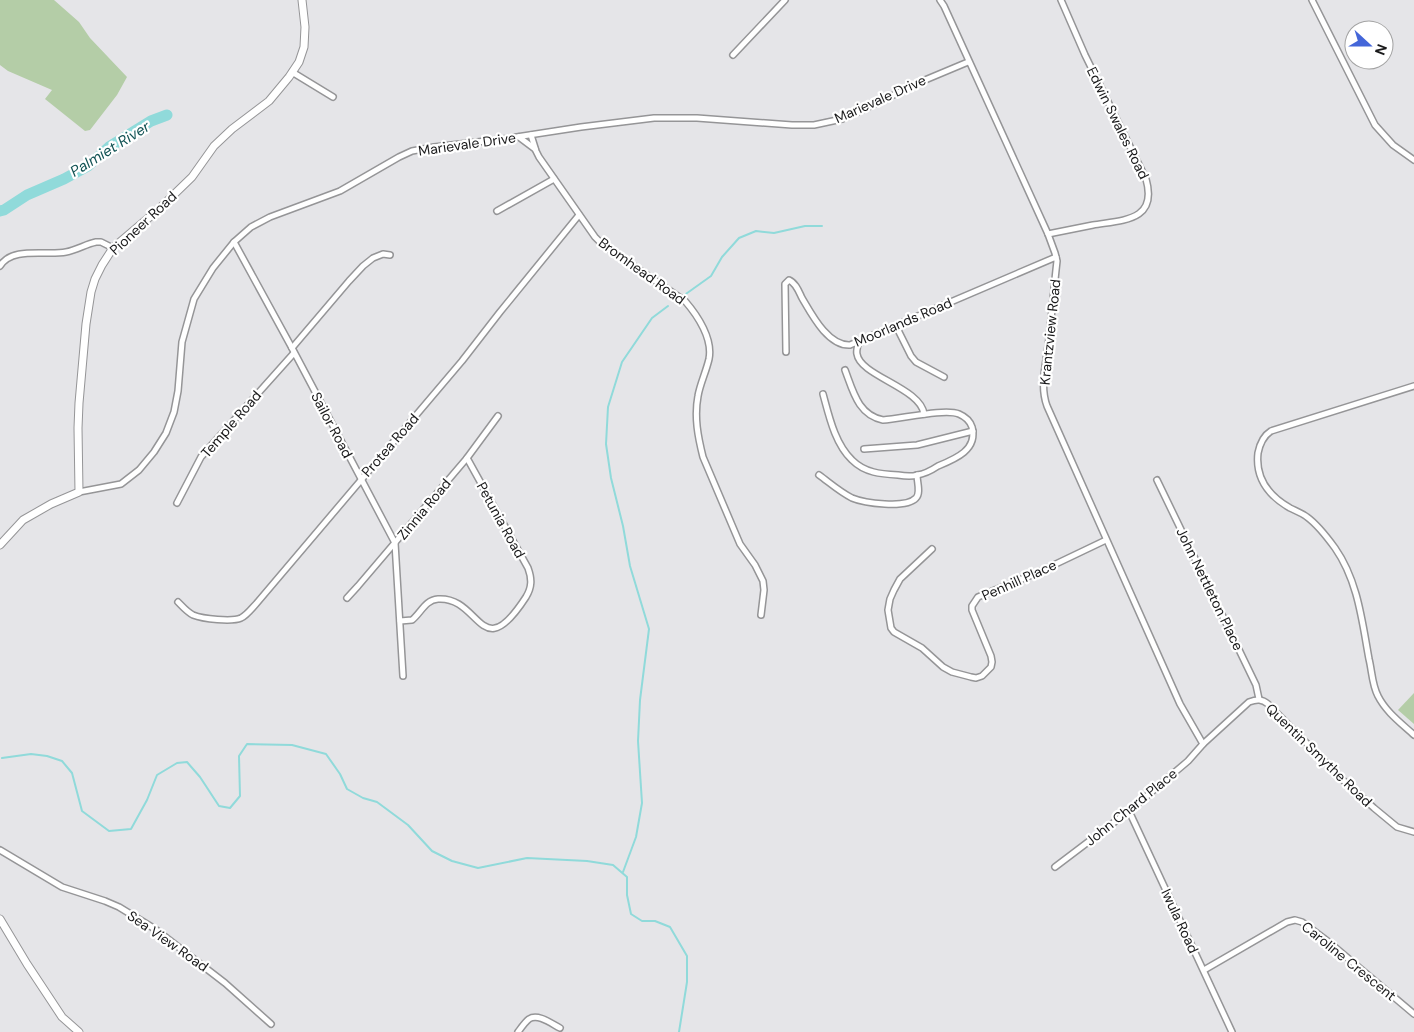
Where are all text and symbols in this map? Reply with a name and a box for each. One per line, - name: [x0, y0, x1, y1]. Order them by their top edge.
- north arrow: [1344, 20, 1394, 70]
- text: N: [1371, 42, 1391, 58]
- street label: Edwin Swales Road: [1083, 64, 1153, 182]
- street label: Marievale Drive: [831, 71, 929, 127]
- water label: Palmiet River: [66, 116, 154, 181]
- street label: Marievale Drive: [417, 128, 517, 160]
- street label: Pioneer Road: [106, 187, 180, 259]
- street label: Bromhead Road: [595, 233, 689, 309]
- street label: Krantzview Road: [1035, 278, 1065, 386]
- street label: Moorlands Road: [851, 293, 955, 351]
- street label: Temple Road: [197, 387, 265, 461]
- street label: Sailor Road: [307, 389, 357, 461]
- street label: Protea Road: [358, 410, 422, 480]
- street label: Zinnia Road: [393, 475, 455, 543]
- street label: Petunia Road: [473, 479, 529, 561]
- street label: John Nettleton Place: [1172, 525, 1248, 653]
- street label: Penhill Place: [979, 556, 1059, 604]
- street label: Quentin Smythe Road: [1262, 699, 1376, 811]
- street label: John Chard Place: [1081, 764, 1181, 850]
- street label: Iwula Road: [1157, 886, 1203, 956]
- street label: Sea View Road: [124, 906, 212, 976]
- street label: Caroline Crescent: [1298, 917, 1400, 1005]

